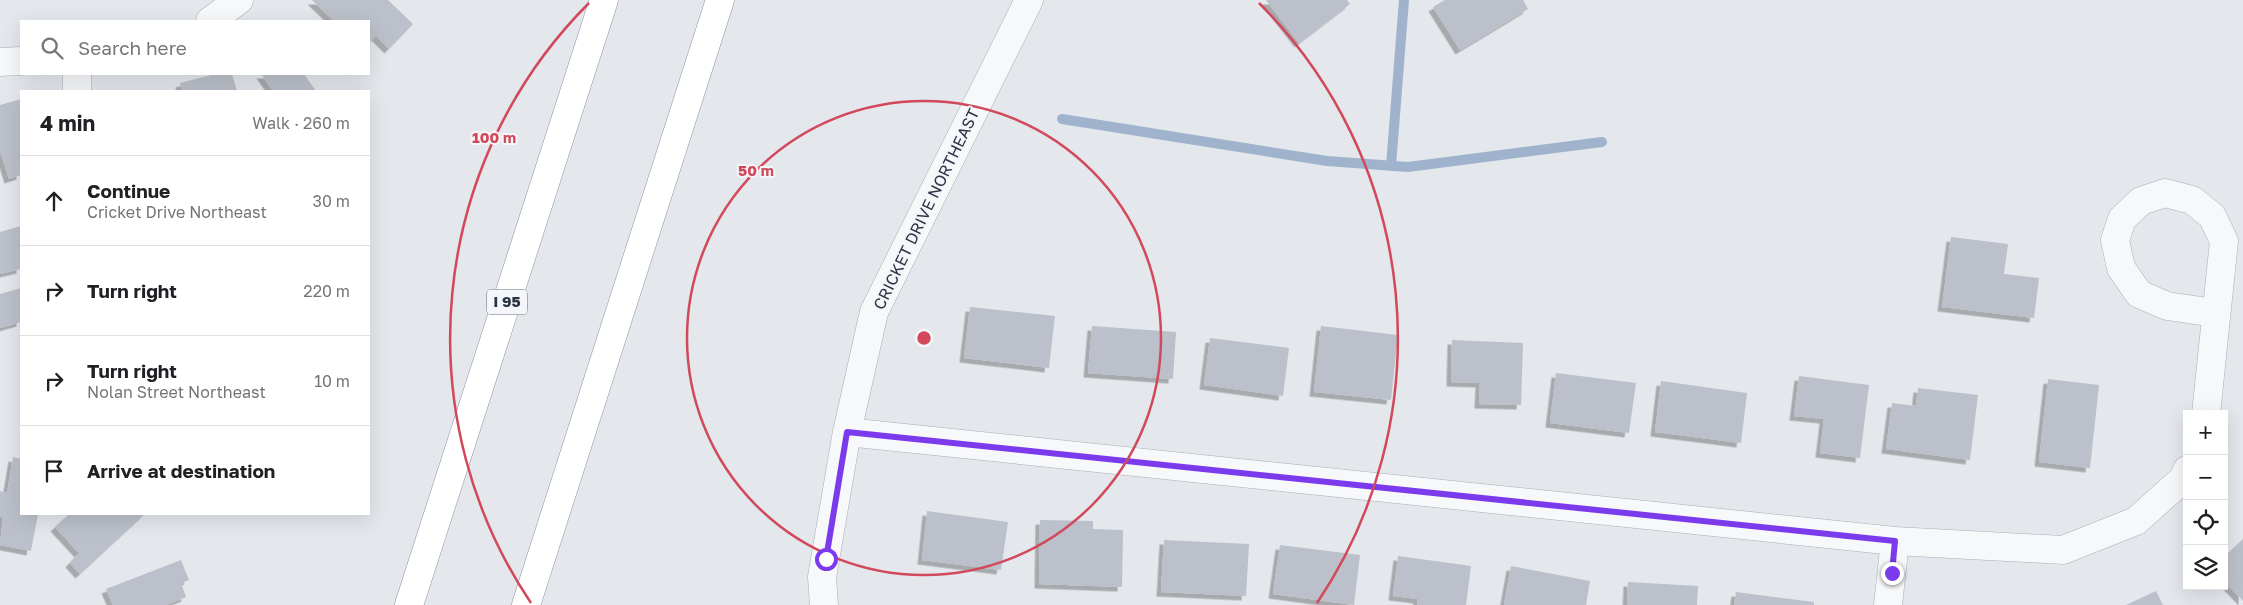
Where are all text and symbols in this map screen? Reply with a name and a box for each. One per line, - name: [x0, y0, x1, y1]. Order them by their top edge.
- search box: [20, 20, 370, 75]
- icon: search: [38, 34, 66, 62]
- text: Search here: [78, 36, 187, 59]
- street label: CRICKET DRIVE NORTHEAST: [869, 105, 984, 313]
- text: 4 min: [40, 110, 95, 136]
- text: Walk · 260 m: [252, 113, 350, 133]
- text: 100 m: [472, 128, 516, 146]
- text: 50 m: [738, 161, 774, 179]
- text: Continue: [87, 179, 170, 202]
- icon: ahead: [40, 187, 68, 215]
- text: 30 m: [313, 191, 350, 211]
- text: Cricket Drive Northeast: [87, 202, 267, 222]
- icon: right: [40, 277, 68, 305]
- text: Turn right: [87, 279, 177, 302]
- text: 220 m: [303, 281, 350, 301]
- road number: I 95: [487, 290, 527, 314]
- centre of rings: [915, 329, 933, 347]
- text: Turn right: [87, 359, 177, 382]
- icon: right: [40, 367, 68, 395]
- text: 10 m: [314, 371, 350, 391]
- text: Nolan Street Northeast: [87, 382, 266, 402]
- map controls: [2183, 410, 2228, 590]
- button: +: [2183, 410, 2228, 455]
- button: −: [2183, 455, 2228, 500]
- icon: arrive: [40, 457, 68, 485]
- text: Arrive at destination: [87, 459, 275, 482]
- button: locate: [2183, 500, 2228, 545]
- button: layers: [2183, 545, 2228, 590]
- route start: [815, 548, 838, 571]
- route end: [1881, 562, 1904, 585]

